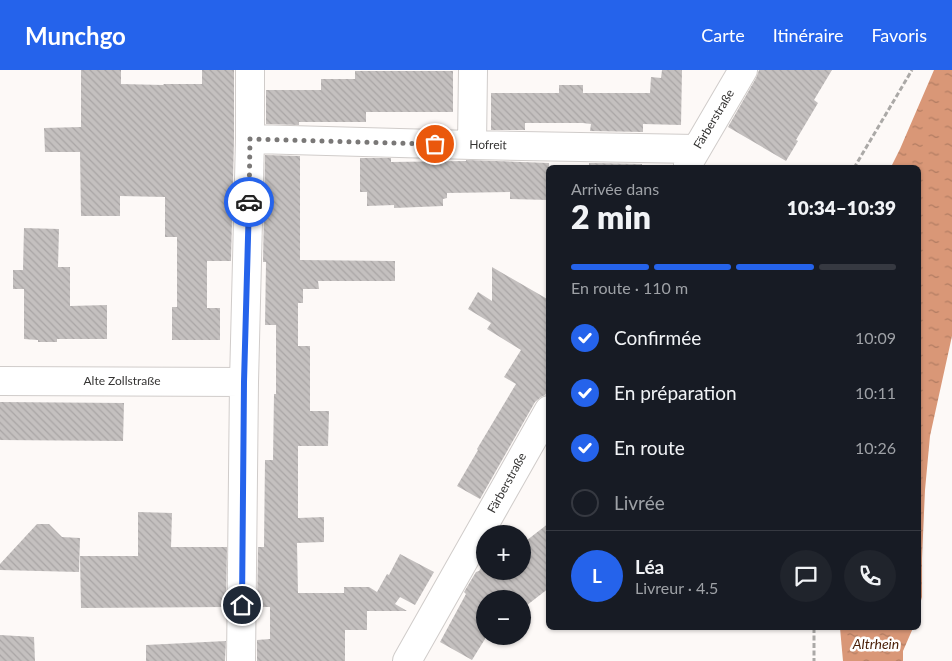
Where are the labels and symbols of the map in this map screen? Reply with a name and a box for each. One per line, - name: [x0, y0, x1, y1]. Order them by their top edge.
- street label: Färberstraße: [690, 86, 737, 151]
- pin: [414, 123, 456, 165]
- street label: Hofreit: [469, 137, 508, 152]
- courier: [224, 177, 274, 227]
- street label: Alte Zollstraße: [83, 373, 161, 388]
- street label: Färberstraße: [484, 450, 529, 516]
- pin: [221, 584, 263, 626]
- water label: Altrhein: [852, 635, 899, 652]

